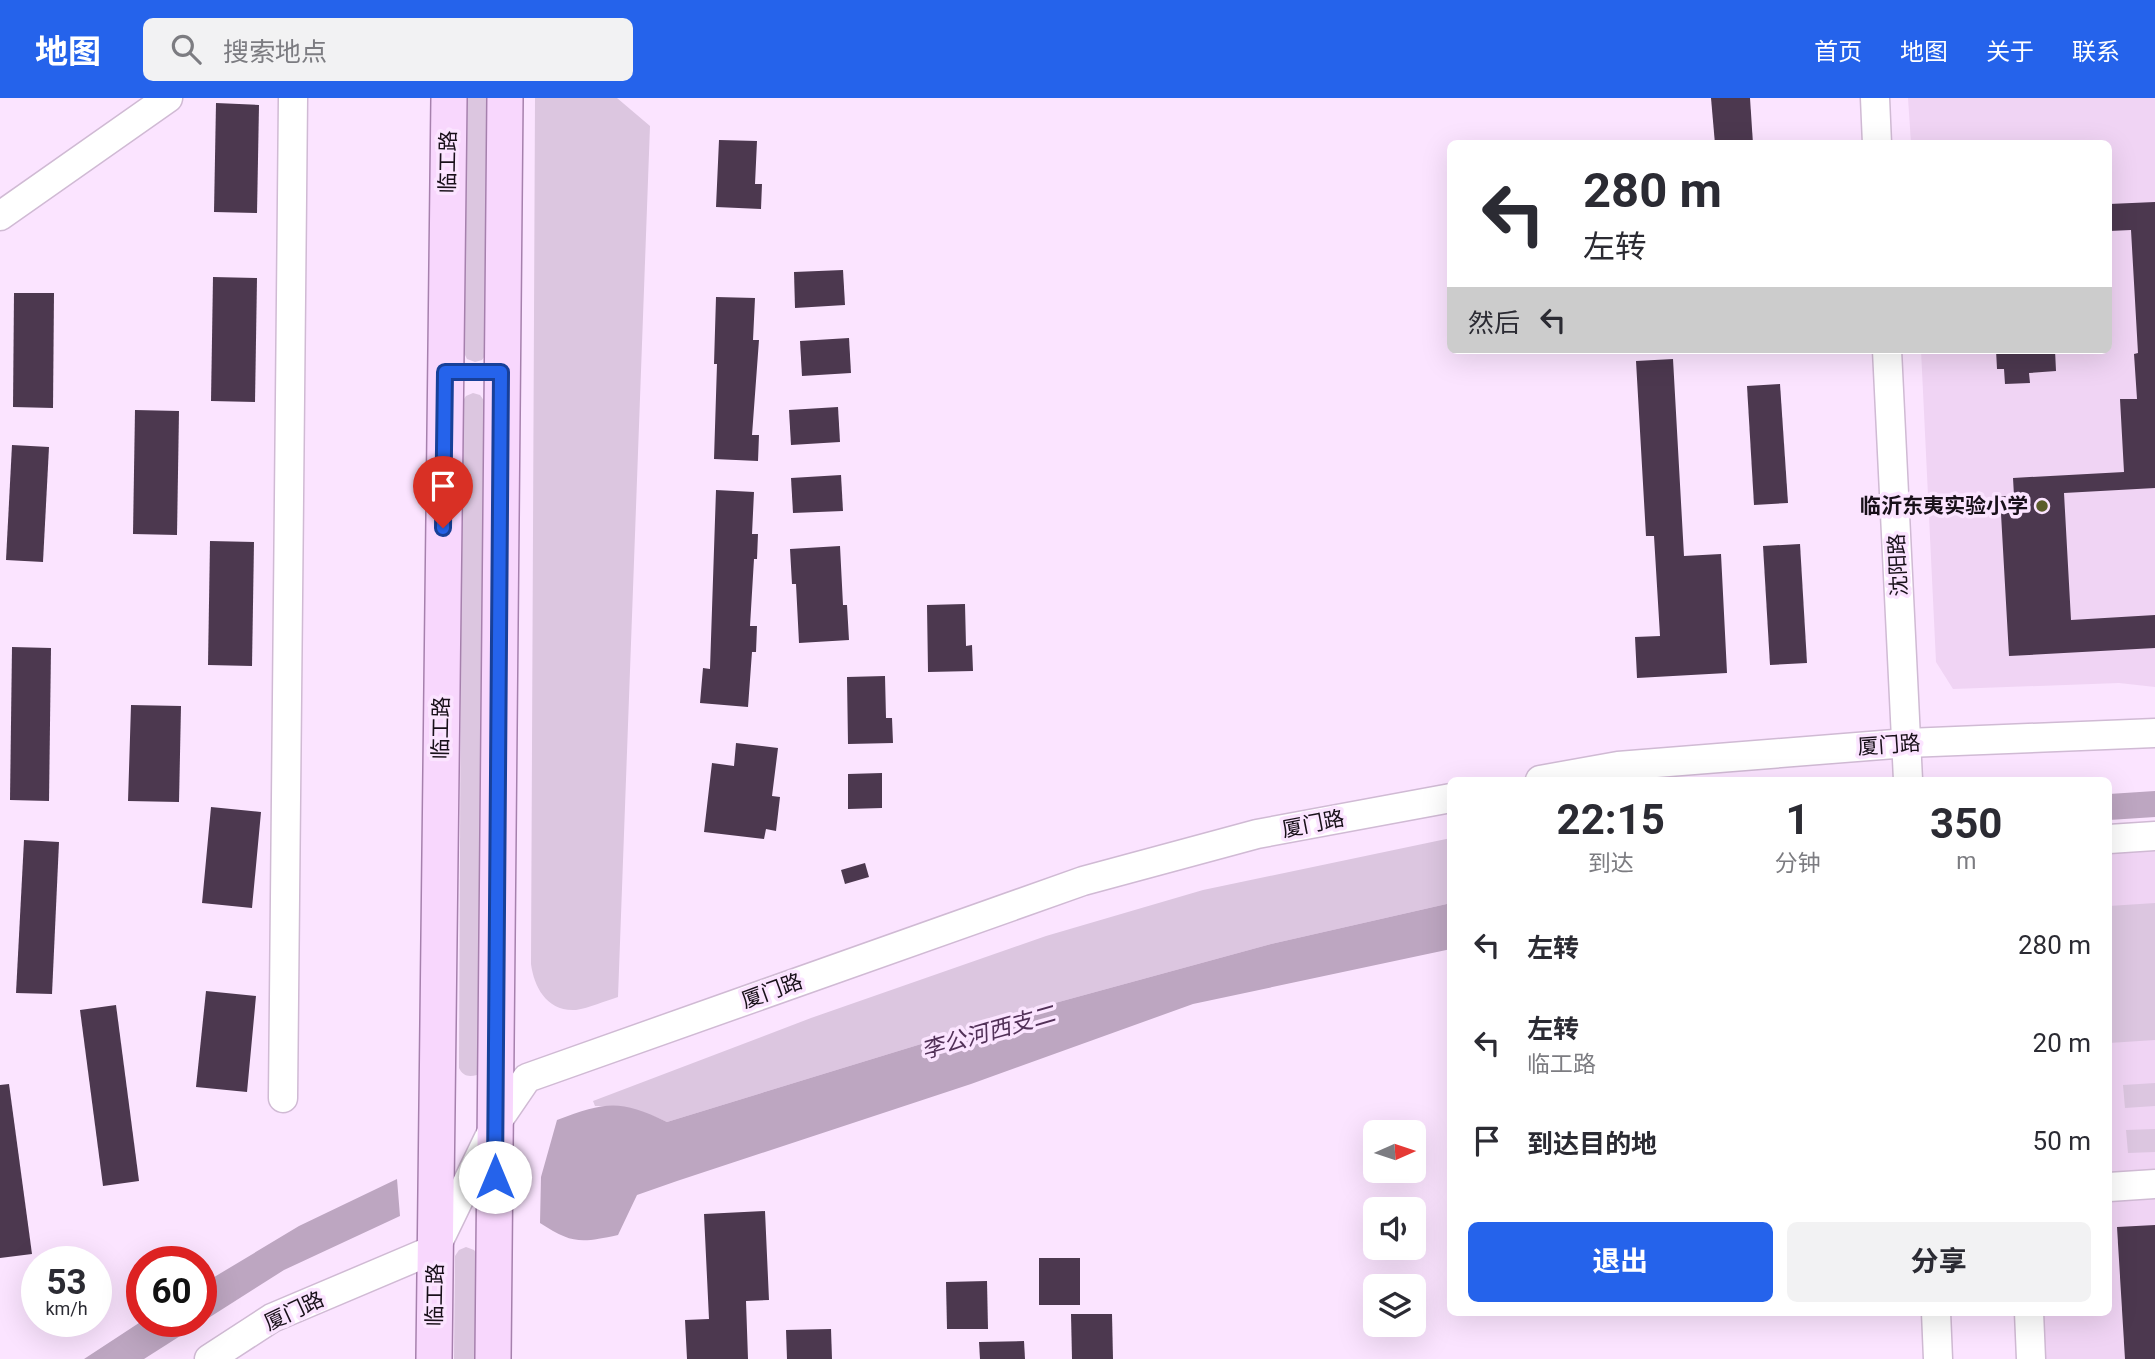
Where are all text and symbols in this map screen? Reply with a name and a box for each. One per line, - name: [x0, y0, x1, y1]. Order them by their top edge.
- search box: [143, 18, 633, 81]
- icon: search: [167, 30, 205, 68]
- text: 地图: [35, 32, 101, 71]
- text: 搜索地点: [223, 37, 327, 67]
- text: 首页: [1814, 38, 1862, 66]
- text: 地图: [1900, 38, 1948, 66]
- text: 关于: [1986, 38, 2034, 66]
- text: 联系: [2072, 38, 2120, 66]
- street label: 临工路: [435, 130, 461, 194]
- text: 280 m: [1583, 162, 1722, 219]
- icon: left: [1468, 168, 1559, 259]
- text: 左转: [1583, 228, 1647, 266]
- icon: left: [1534, 301, 1572, 339]
- text: 然后: [1468, 308, 1520, 338]
- pin: [413, 456, 473, 528]
- icon: arrive: [424, 467, 462, 505]
- place label: 临沂东夷实验小学: [1860, 494, 2028, 518]
- marker: 临沂东夷实验小学: [2034, 498, 2050, 514]
- street label: 沈阳路: [1884, 533, 1912, 597]
- street label: 临工路: [428, 696, 454, 760]
- street label: 厦门路: [1857, 731, 1921, 759]
- text: 22:15: [1557, 795, 1665, 844]
- text: 1: [1785, 795, 1810, 844]
- text: 350: [1930, 799, 2002, 848]
- street label: 厦门路: [1280, 806, 1346, 842]
- text: m: [1956, 848, 1976, 875]
- text: 到达: [1588, 850, 1634, 877]
- text: 分钟: [1774, 850, 1820, 877]
- icon: left: [1468, 926, 1506, 964]
- text: 280 m: [2018, 930, 2091, 960]
- text: 左转: [1527, 933, 1579, 963]
- street label: 厦门路: [738, 969, 806, 1013]
- water label: 李公河西支二: [918, 1000, 1059, 1064]
- text: 左转: [1527, 1014, 1579, 1044]
- icon: left: [1468, 1024, 1506, 1062]
- text: 20 m: [2033, 1028, 2091, 1058]
- text: 临工路: [1527, 1051, 1596, 1078]
- north arrow: [1363, 1120, 1426, 1183]
- map controls: [1363, 1120, 1426, 1337]
- icon: arrive: [1468, 1122, 1506, 1160]
- text: 50 m: [2033, 1126, 2091, 1156]
- text: 到达目的地: [1527, 1129, 1657, 1159]
- position arrow: [458, 1140, 532, 1214]
- button: sound: [1363, 1197, 1426, 1260]
- button: 退出: [1468, 1222, 1773, 1302]
- button: 分享: [1787, 1222, 2091, 1302]
- speed limit sign: 60: [126, 1246, 217, 1337]
- text: 53: [46, 1262, 87, 1303]
- street label: 临工路: [422, 1263, 448, 1327]
- button: layers: [1363, 1274, 1426, 1337]
- street label: 厦门路: [260, 1287, 328, 1335]
- text: km/h: [45, 1298, 88, 1319]

